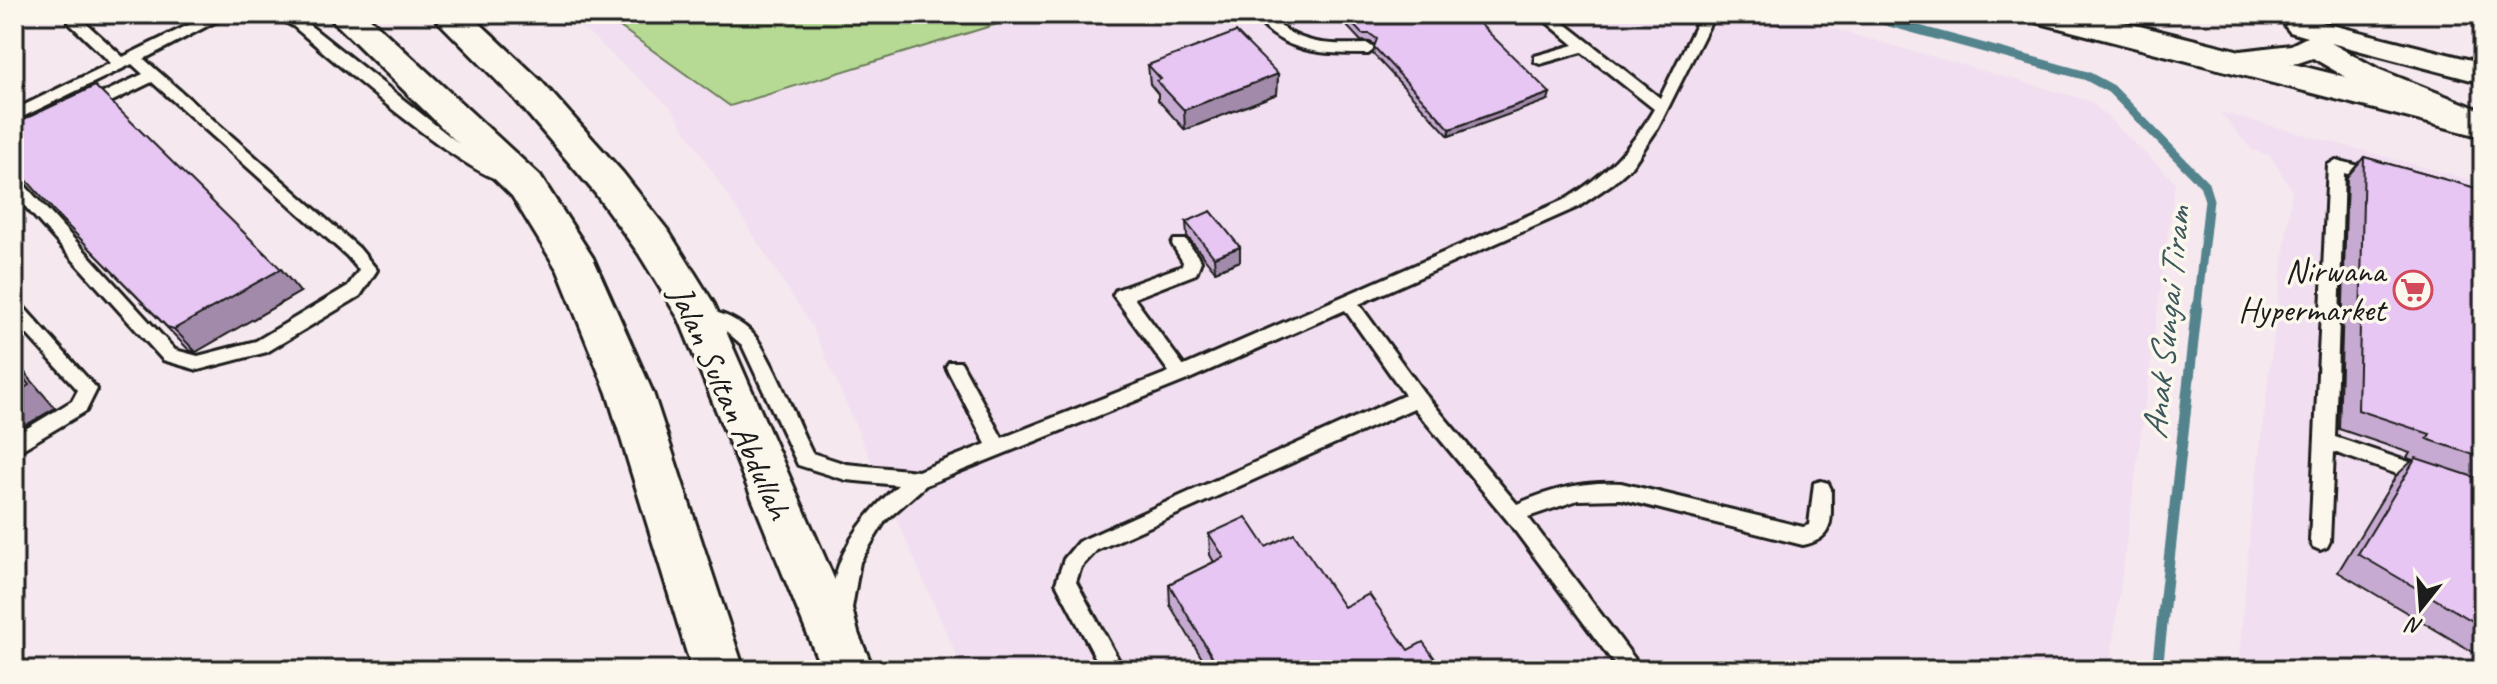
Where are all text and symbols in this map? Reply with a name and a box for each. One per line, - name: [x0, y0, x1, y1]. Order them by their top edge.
- water label: Anak Sungai Tiram: [2131, 202, 2201, 441]
- place label: Nirwana Hypermarket: [2238, 249, 2389, 331]
- supermarket icon: Nirwana Hypermarket: [2392, 269, 2434, 311]
- street label: Jalan Sultan Abdullah: [659, 277, 802, 528]
- north arrow: [2381, 568, 2461, 648]
- text: N: [2402, 610, 2426, 642]

